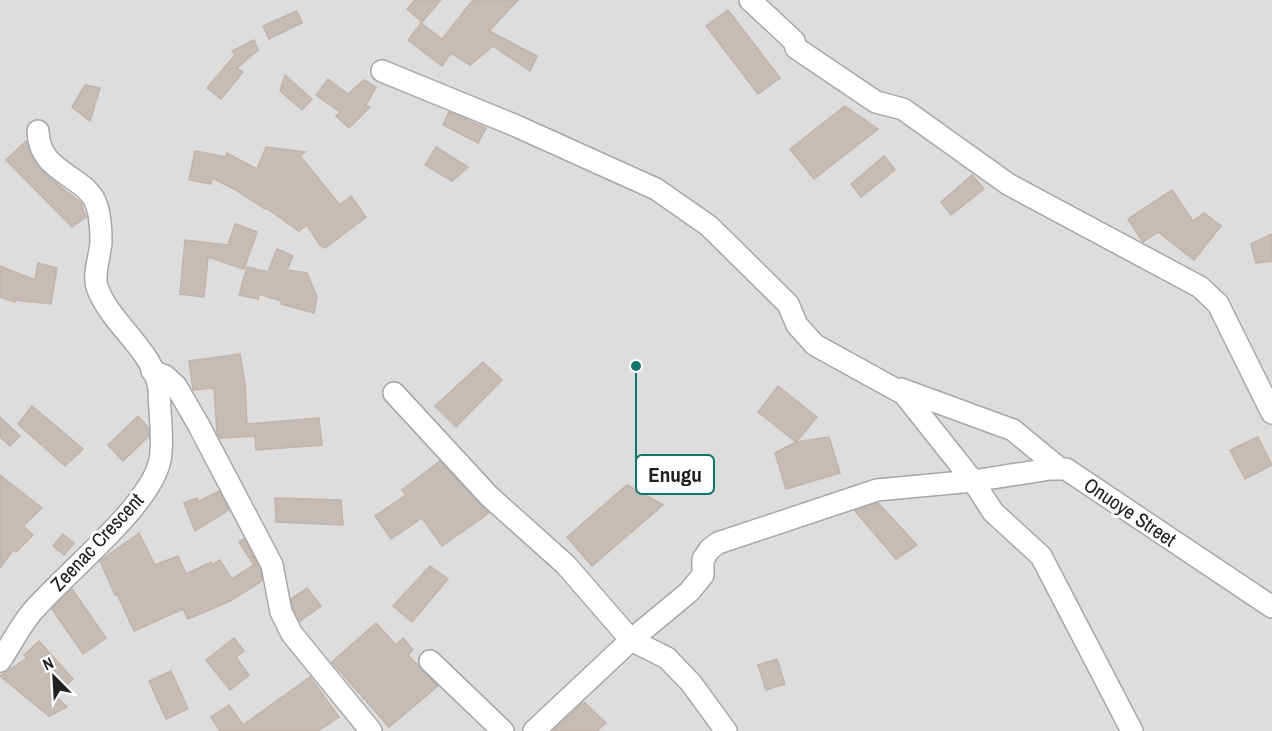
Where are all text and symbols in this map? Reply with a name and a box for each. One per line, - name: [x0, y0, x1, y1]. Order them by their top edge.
- callout: Enugu: [636, 455, 714, 494]
- text: Enugu: [648, 460, 702, 489]
- street label: Onuoye Street: [1079, 471, 1182, 553]
- street label: Zeenac Crescent: [44, 486, 149, 597]
- north arrow: [24, 647, 84, 707]
- text: N: [39, 651, 57, 675]

